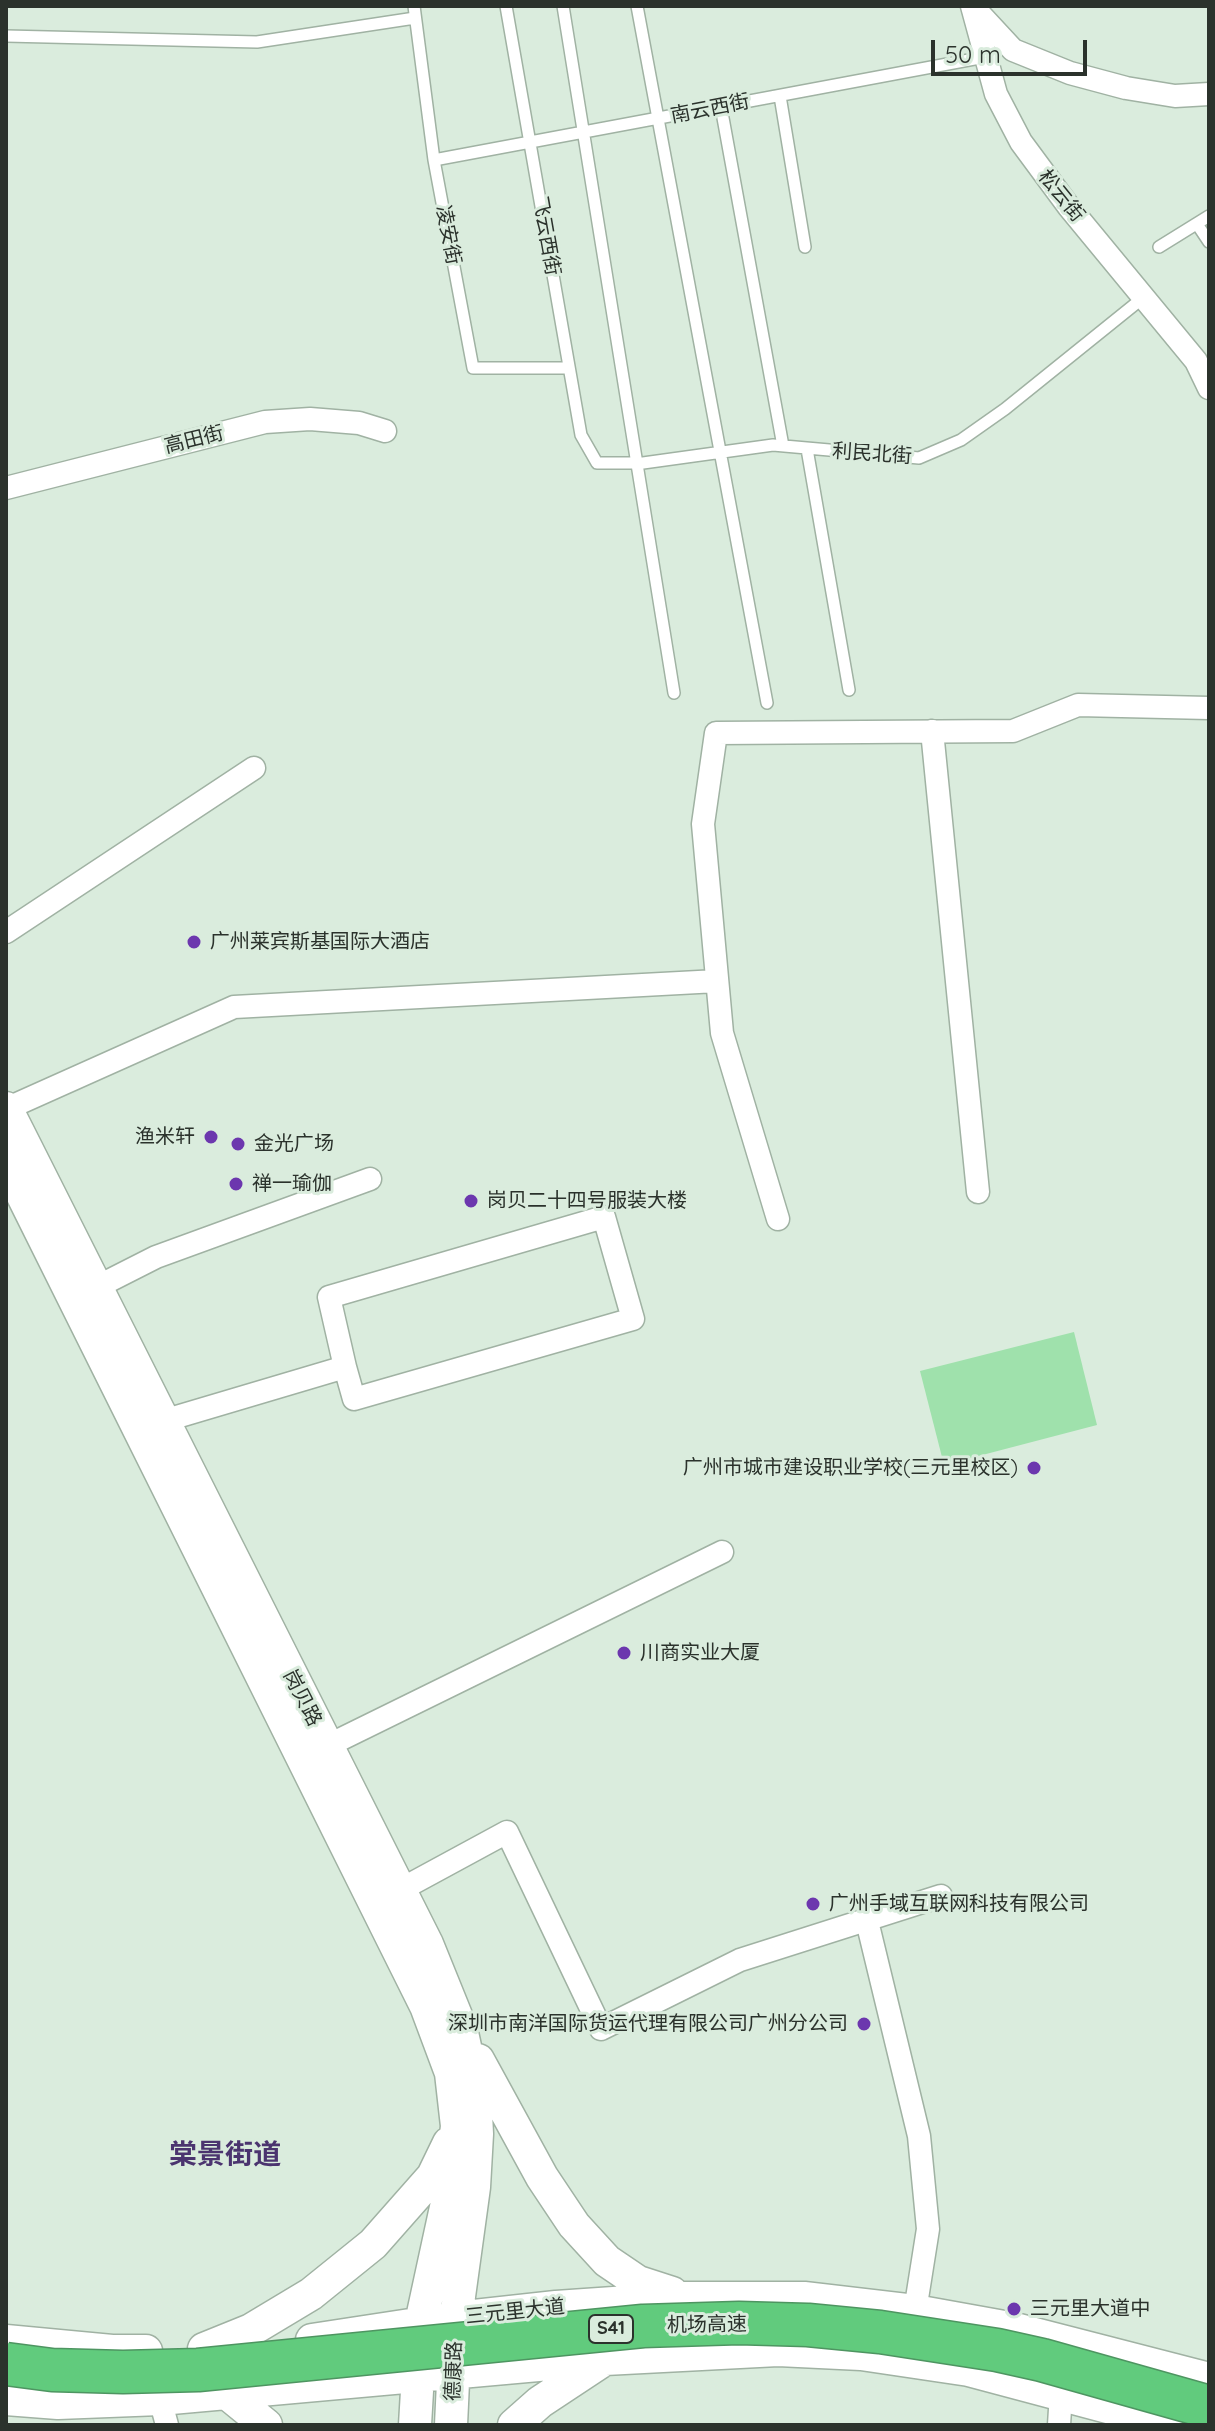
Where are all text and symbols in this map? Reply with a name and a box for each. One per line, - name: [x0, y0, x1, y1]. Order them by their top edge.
- scale bar: [935, 24, 1091, 74]
- text: 50 m: [945, 39, 1001, 69]
- street label: 南云西街: [668, 90, 752, 128]
- street label: 松云街: [1033, 165, 1089, 227]
- street label: 飞云西街: [527, 195, 565, 277]
- street label: 凌安街: [430, 203, 466, 267]
- street label: 高田街: [162, 421, 226, 459]
- street label: 利民北街: [831, 439, 913, 469]
- place label: 广州莱宾斯基国际大酒店: [210, 930, 430, 954]
- marker: 广州莱宾斯基国际大酒店: [185, 933, 203, 951]
- place label: 渔米轩: [135, 1125, 195, 1149]
- marker: 渔米轩: [202, 1128, 220, 1146]
- place label: 金光广场: [254, 1132, 334, 1156]
- marker: 金光广场: [229, 1135, 247, 1153]
- place label: 禅一瑜伽: [252, 1172, 332, 1196]
- marker: 禅一瑜伽: [227, 1175, 245, 1193]
- place label: 岗贝二十四号服装大楼: [487, 1189, 687, 1213]
- marker: 岗贝二十四号服装大楼: [462, 1192, 480, 1210]
- place label: 广州市城市建设职业学校(三元里校区): [683, 1456, 1018, 1480]
- marker: 广州市城市建设职业学校(三元里校区): [1025, 1459, 1043, 1477]
- place label: 川商实业大厦: [640, 1641, 760, 1665]
- marker: 川商实业大厦: [615, 1644, 633, 1662]
- street label: 岗贝路: [278, 1666, 326, 1730]
- place label: 广州手域互联网科技有限公司: [829, 1892, 1089, 1916]
- marker: 广州手域互联网科技有限公司: [804, 1895, 822, 1913]
- place label: 深圳市南洋国际货运代理有限公司广州分公司: [448, 2012, 848, 2036]
- marker: 深圳市南洋国际货运代理有限公司广州分公司: [855, 2015, 873, 2033]
- district label: 棠景街道: [169, 2139, 281, 2173]
- street label: 三元里大道: [464, 2295, 566, 2329]
- place label: 三元里大道中: [1030, 2297, 1150, 2321]
- marker: 三元里大道中: [1005, 2300, 1023, 2318]
- street label: 机场高速: [667, 2312, 747, 2338]
- road number: S41: [589, 2315, 633, 2343]
- street label: 德康路: [441, 2341, 467, 2401]

